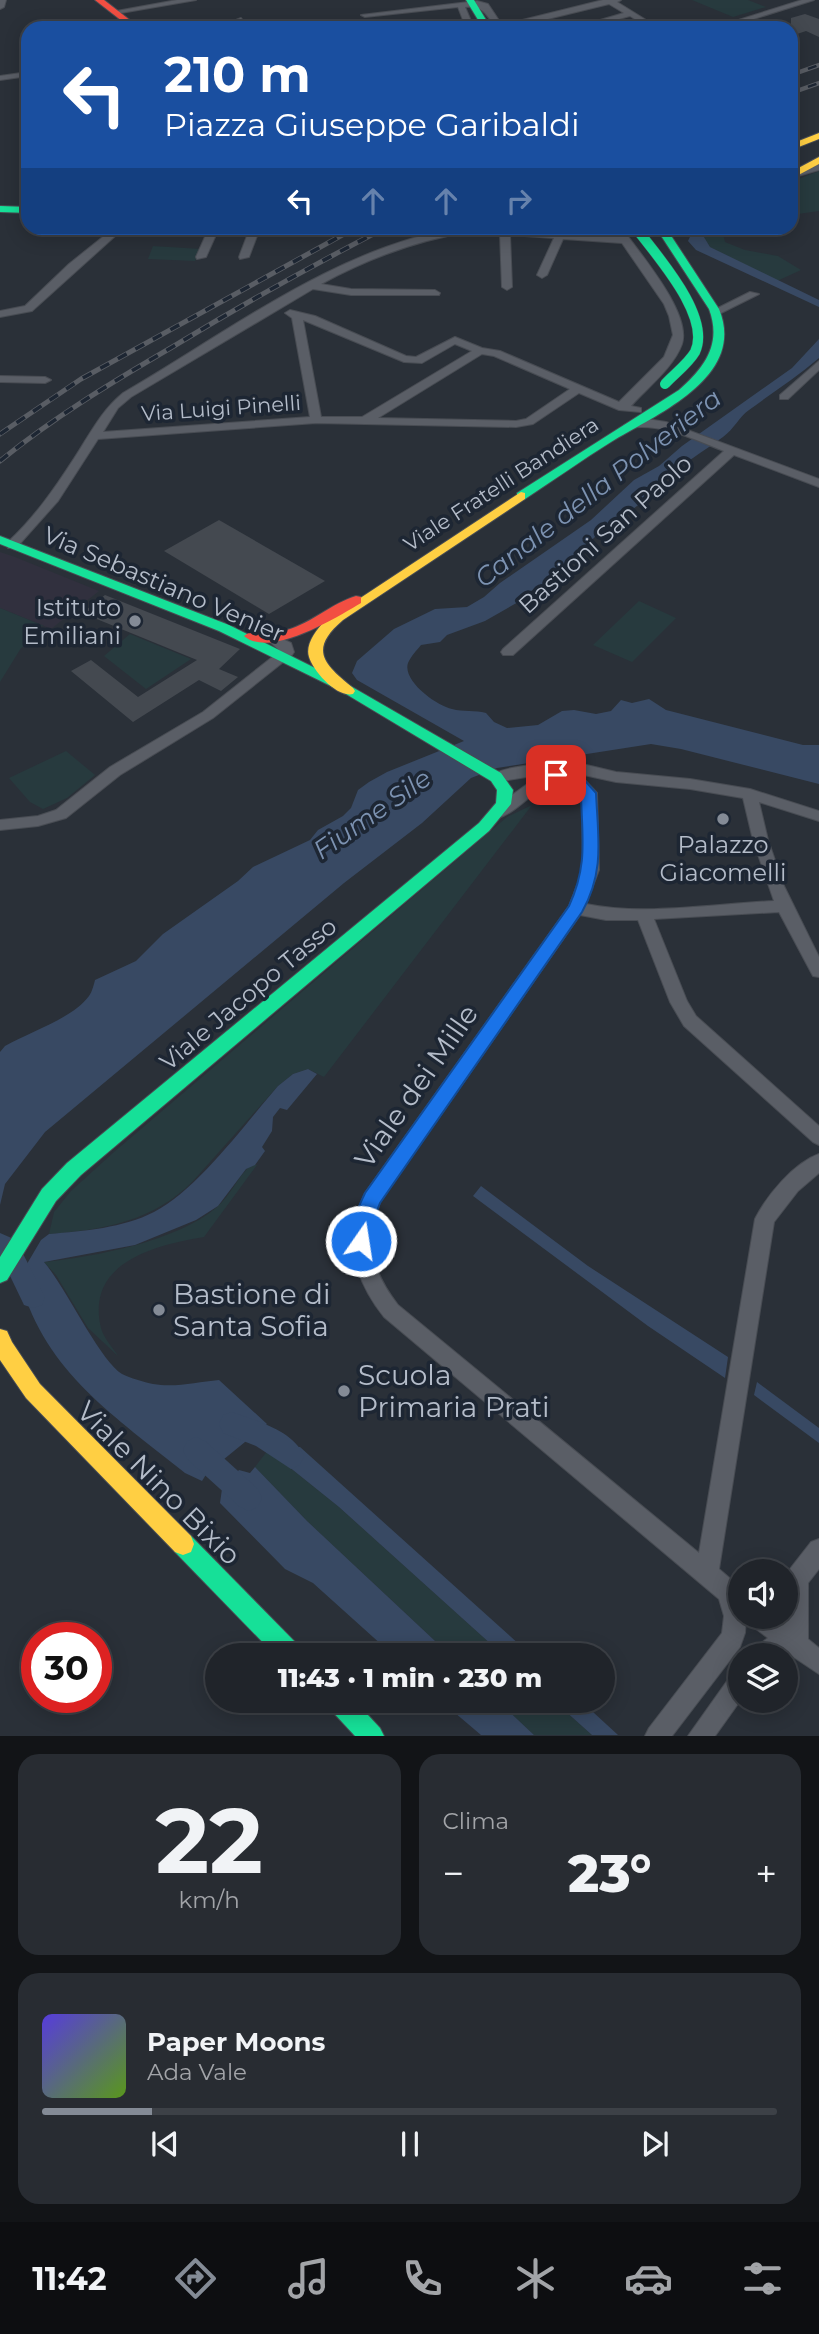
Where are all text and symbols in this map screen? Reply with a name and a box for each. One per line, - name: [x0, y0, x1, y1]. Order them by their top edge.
- text: 210 m: [164, 45, 311, 104]
- icon: left: [49, 49, 140, 140]
- text: Piazza Giuseppe Garibaldi: [164, 105, 580, 144]
- icon: left: [281, 182, 319, 220]
- icon: ahead: [354, 182, 392, 220]
- icon: ahead: [427, 182, 465, 220]
- icon: right: [500, 182, 538, 220]
- water label: Canale della Polveriera: [468, 382, 728, 594]
- street label: Via Luigi Pinelli: [140, 390, 302, 426]
- street label: Viale Fratelli Bandiera: [399, 412, 603, 556]
- street label: Bastioni San Paolo: [512, 449, 698, 619]
- street label: Via Sebastiano Venier: [39, 520, 289, 648]
- place label: Istituto Emiliani: [23, 593, 121, 650]
- marker: Istituto Emiliani: [127, 613, 143, 629]
- pin: [526, 745, 586, 805]
- icon: arrive: [537, 756, 575, 794]
- water label: Fiume Sile: [307, 762, 437, 866]
- marker: Palazzo Giacomelli: [715, 811, 731, 827]
- place label: Palazzo Giacomelli: [660, 830, 786, 887]
- street label: Viale Jacopo Tasso: [154, 912, 342, 1076]
- street label: Viale dei Mille: [347, 998, 485, 1174]
- position arrow: [324, 1204, 398, 1278]
- place label: Bastione di Santa Sofia: [173, 1277, 330, 1343]
- marker: Bastione di Santa Sofia: [151, 1302, 167, 1318]
- place label: Scuola Primaria Prati: [358, 1358, 550, 1424]
- marker: Scuola Primaria Prati: [336, 1383, 352, 1399]
- street label: Viale Nino Bixio: [70, 1394, 248, 1572]
- map controls: [728, 1559, 798, 1713]
- button: sound: [728, 1559, 798, 1629]
- speed limit sign: 30: [21, 1622, 112, 1713]
- button: layers: [728, 1643, 798, 1713]
- text: 11:43 · 1 min · 230 m: [278, 1662, 542, 1694]
- text: 22: [156, 1785, 263, 1896]
- text: Clima: [443, 1807, 509, 1835]
- text: 23°: [568, 1842, 651, 1905]
- text: −: [443, 1850, 464, 1897]
- text: +: [755, 1850, 777, 1897]
- text: km/h: [179, 1886, 240, 1914]
- text: Paper Moons: [147, 2026, 325, 2058]
- text: Ada Vale: [147, 2058, 247, 2086]
- icon: previous: [146, 2125, 184, 2163]
- icon: pause: [391, 2125, 429, 2163]
- icon: next: [636, 2125, 674, 2163]
- icon: directions: [171, 2254, 220, 2303]
- icon: music: [284, 2254, 333, 2303]
- icon: phone: [398, 2254, 447, 2303]
- icon: climate: [511, 2254, 560, 2303]
- icon: car: [624, 2254, 673, 2303]
- icon: filters: [738, 2254, 787, 2303]
- text: 11:42: [32, 2259, 107, 2298]

